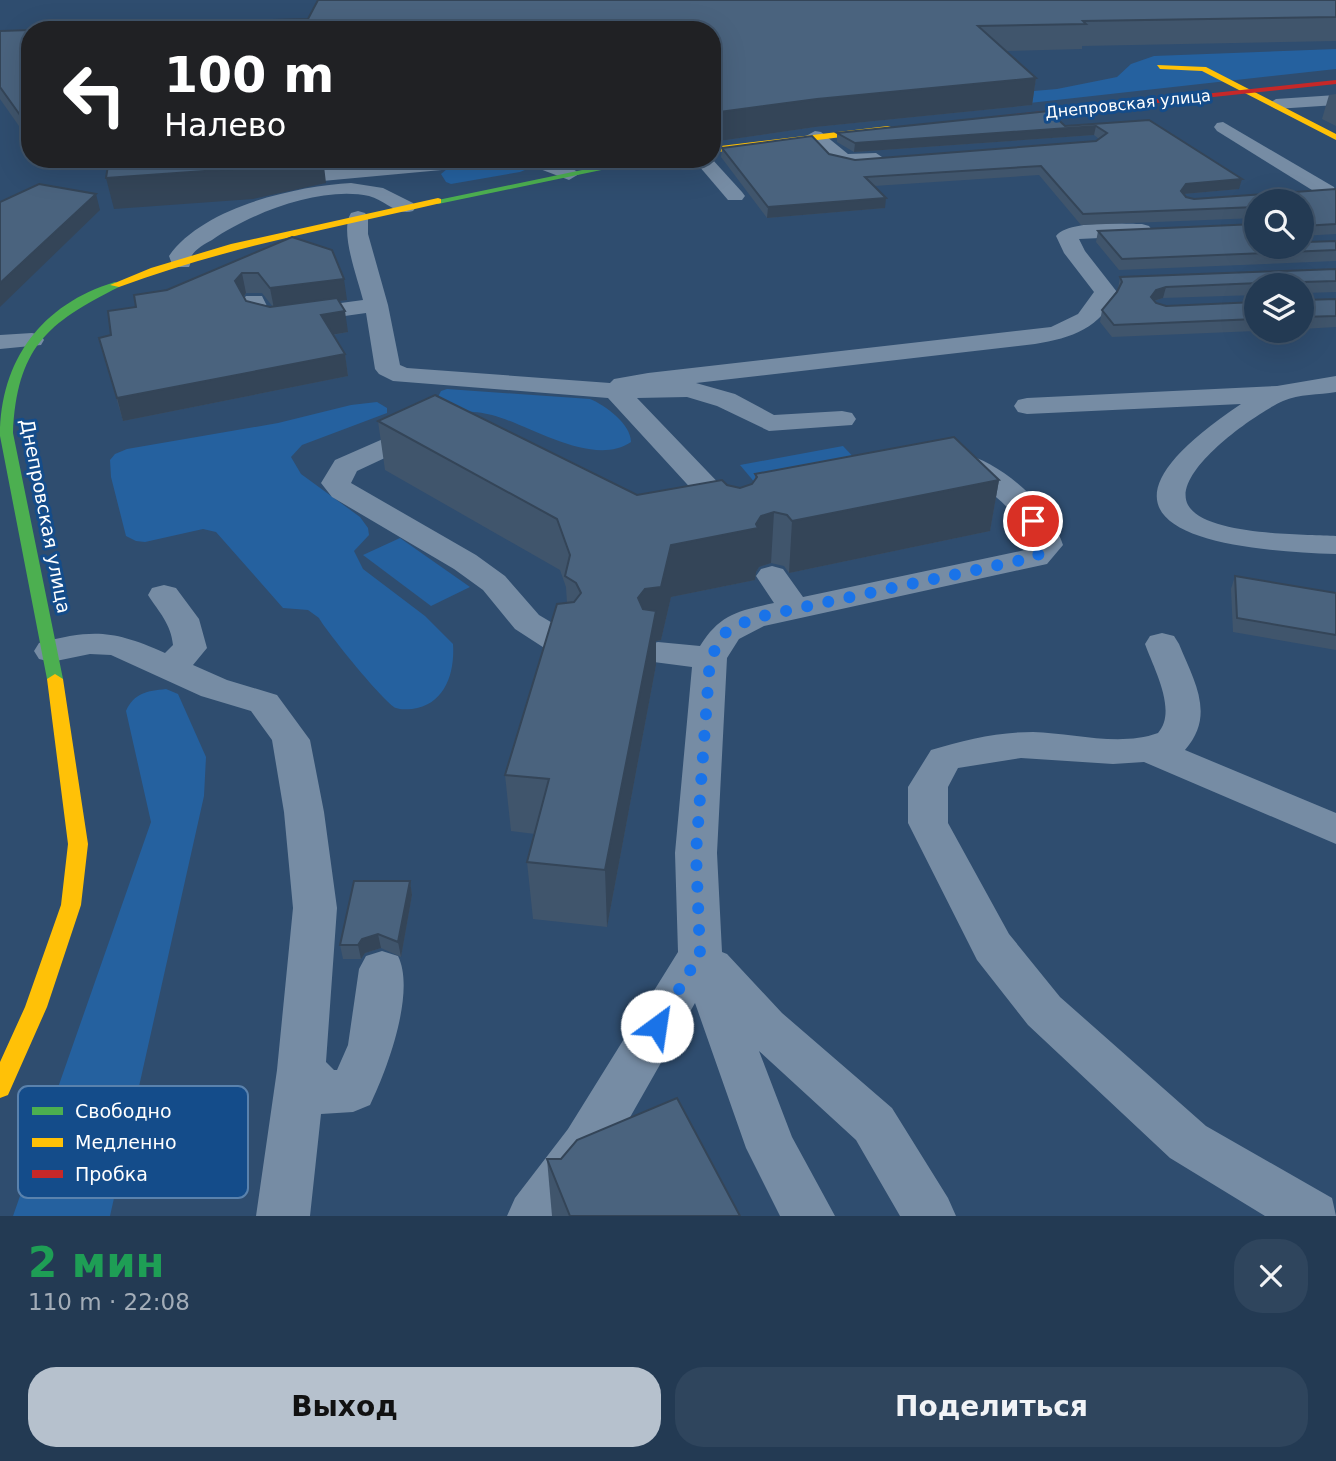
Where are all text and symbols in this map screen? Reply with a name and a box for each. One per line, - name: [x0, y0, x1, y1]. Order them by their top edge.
- text: 100 m: [164, 47, 334, 104]
- icon: left: [49, 49, 140, 140]
- street label: Днепровская улица: [1044, 86, 1212, 122]
- text: Налево: [164, 106, 286, 144]
- map controls: [1244, 189, 1314, 343]
- button: search: [1244, 189, 1314, 259]
- button: layers: [1244, 273, 1314, 343]
- street label: Днепровская улица: [16, 417, 76, 615]
- pin: [1003, 491, 1063, 551]
- icon: arrive: [1014, 502, 1052, 540]
- position arrow: [620, 989, 694, 1063]
- legend: [18, 1086, 248, 1198]
- text: Свободно: [75, 1100, 172, 1122]
- text: Медленно: [75, 1131, 177, 1153]
- text: Пробка: [75, 1163, 148, 1185]
- text: 2 мин: [28, 1238, 165, 1287]
- button: close: [1234, 1239, 1308, 1313]
- text: 110 m · 22:08: [28, 1289, 190, 1315]
- button: Выход: [28, 1367, 661, 1447]
- button: Поделиться: [675, 1367, 1308, 1447]

